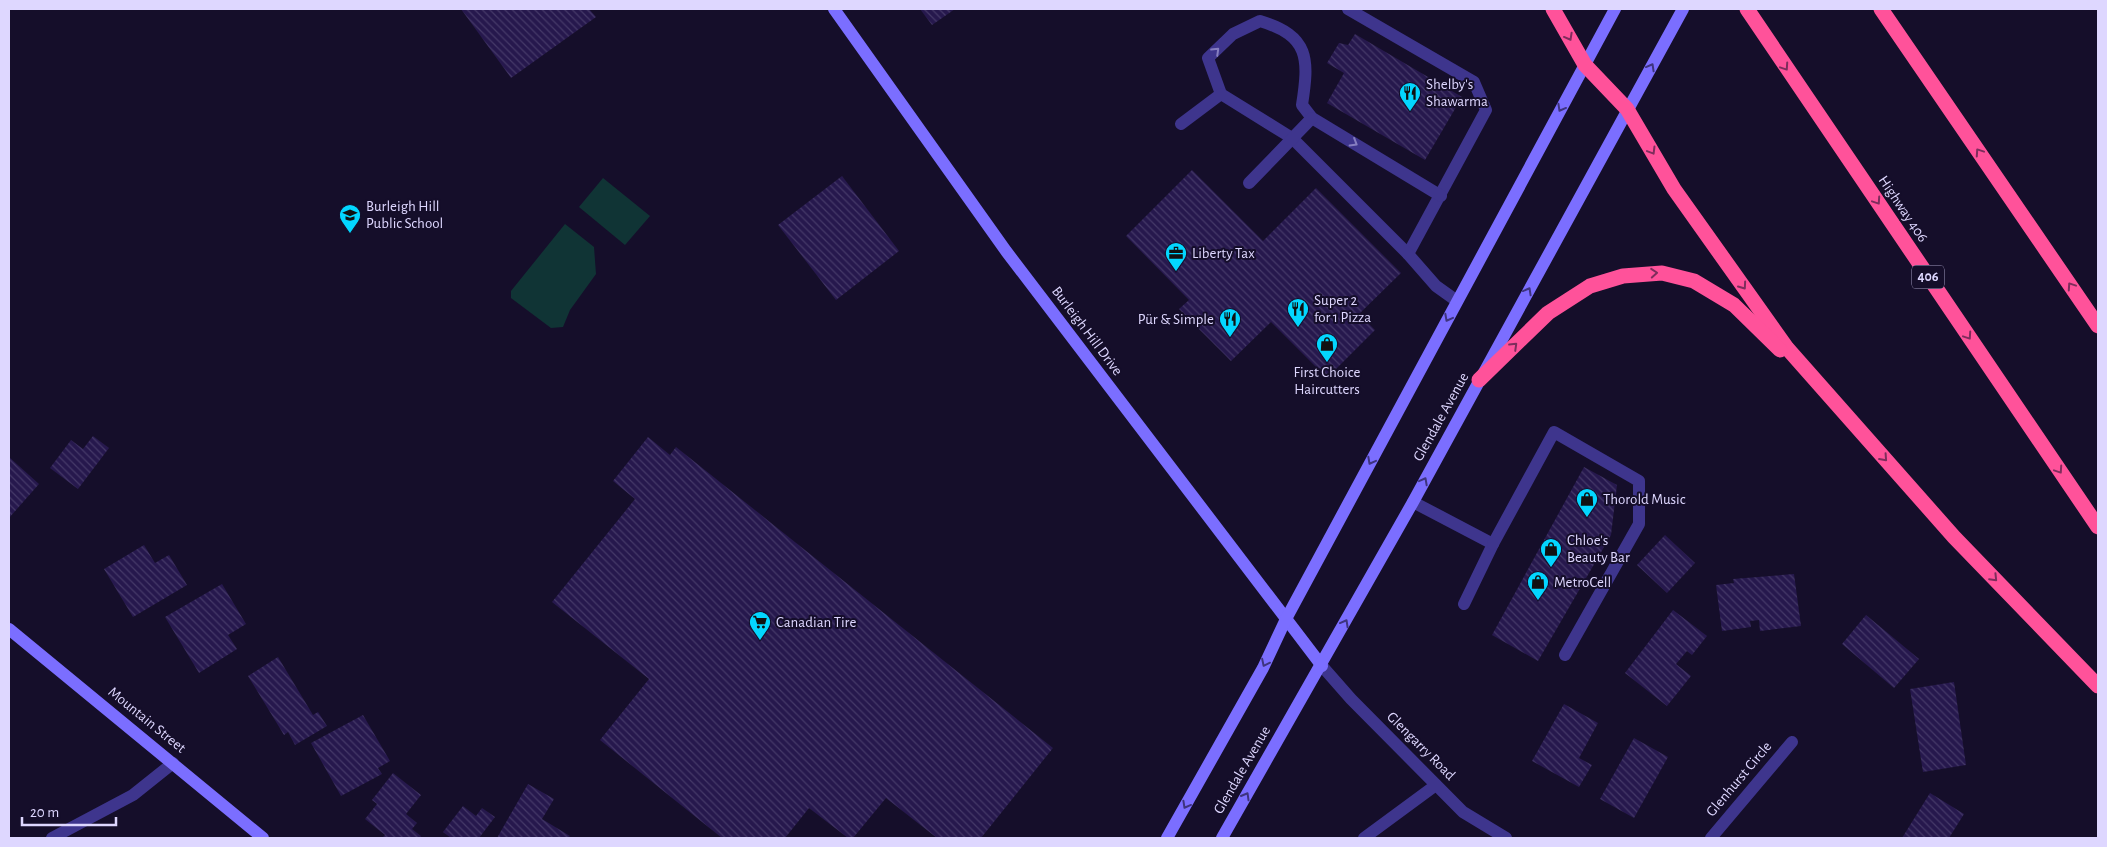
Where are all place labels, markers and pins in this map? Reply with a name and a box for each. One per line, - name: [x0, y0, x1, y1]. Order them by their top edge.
- place label: Shelby's Shawarma: [1426, 77, 1488, 109]
- restaurant icon: Shelby's Shawarma: [1398, 81, 1422, 112]
- place label: Burleigh Hill Public School: [366, 199, 443, 231]
- school or university icon: Burleigh Hill Public School: [338, 203, 362, 234]
- office icon: Liberty Tax: [1164, 241, 1188, 272]
- place label: Liberty Tax: [1192, 246, 1255, 261]
- place label: Super 2 for 1 Pizza: [1314, 293, 1371, 325]
- restaurant icon: Super 2 for 1 Pizza: [1286, 297, 1310, 328]
- restaurant icon: Pür & Simple: [1218, 307, 1242, 338]
- place label: Pür & Simple: [1138, 312, 1214, 327]
- shop icon: First Choice Haircutters: [1315, 332, 1339, 363]
- place label: First Choice Haircutters: [1293, 365, 1361, 397]
- shop icon: Thorold Music: [1575, 487, 1599, 518]
- place label: Thorold Music: [1603, 492, 1686, 507]
- place label: Chloe's Beauty Bar: [1567, 533, 1630, 565]
- shop icon: Chloe's Beauty Bar: [1539, 537, 1563, 568]
- shop icon: MetroCell: [1526, 570, 1550, 601]
- place label: MetroCell: [1554, 575, 1611, 590]
- supermarket icon: Canadian Tire: [748, 610, 772, 641]
- place label: Canadian Tire: [776, 615, 856, 630]

